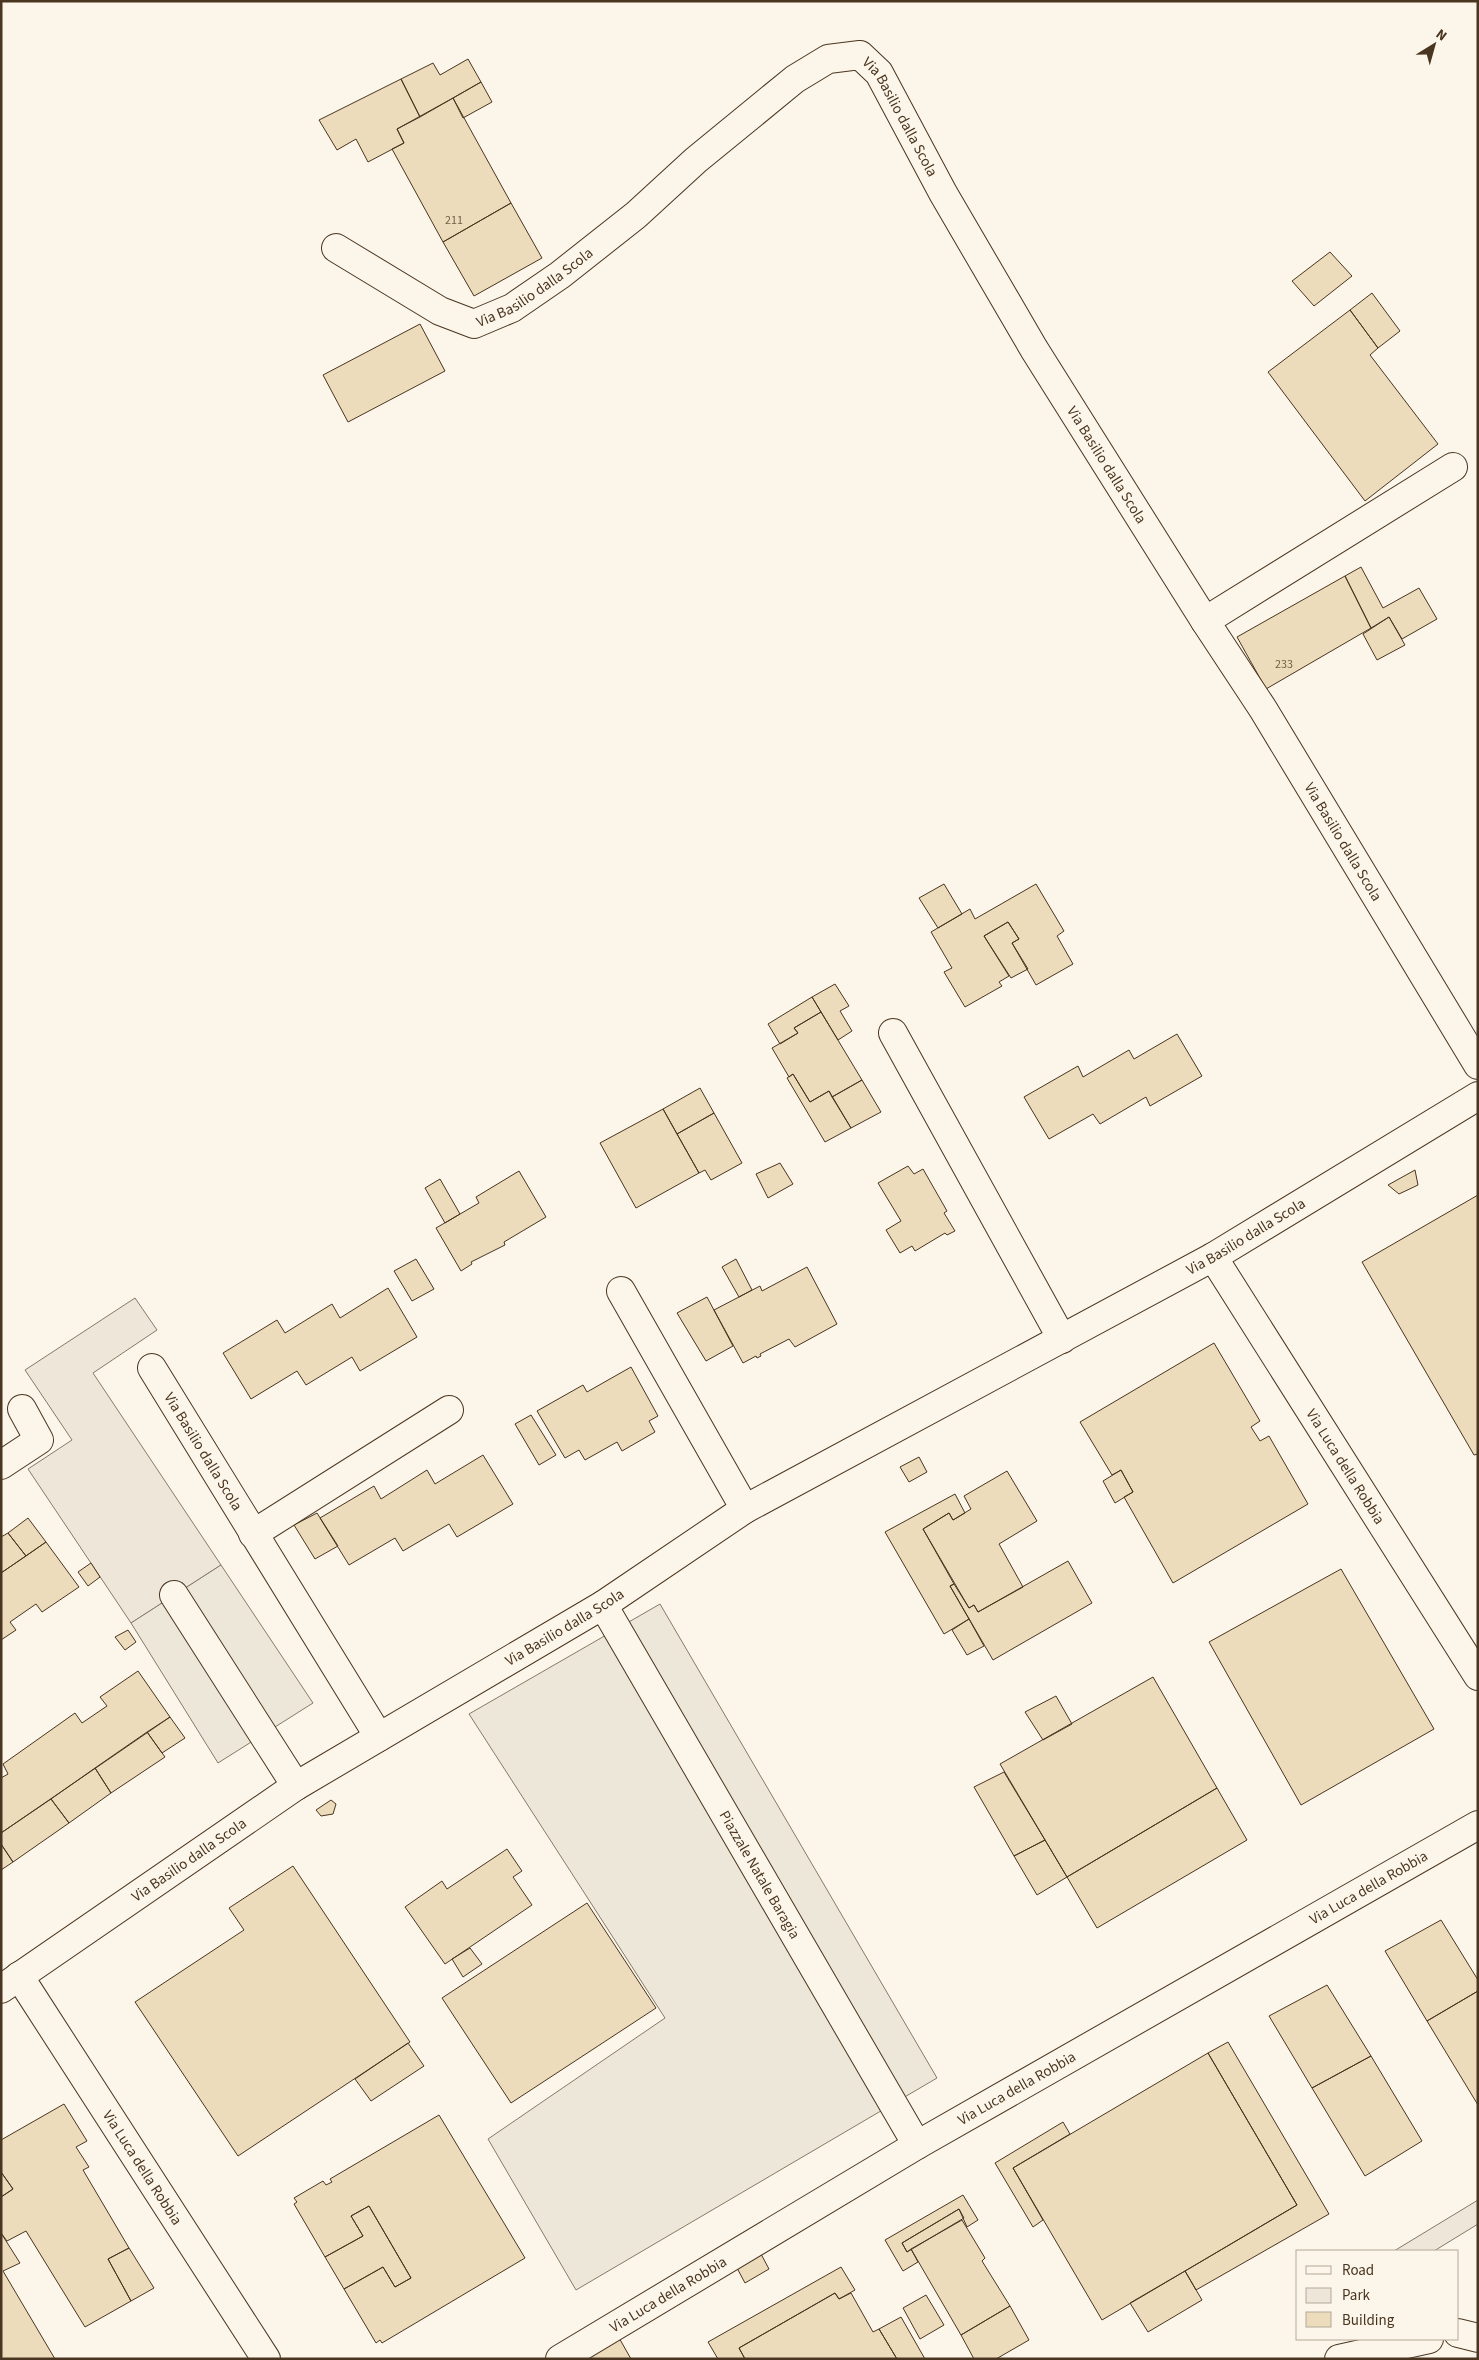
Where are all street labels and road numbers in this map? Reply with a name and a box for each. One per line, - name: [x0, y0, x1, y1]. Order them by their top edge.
- street label: Via Basilio dalla Scola: [857, 52, 942, 181]
- street label: Via Basilio dalla Scola: [473, 243, 598, 333]
- street label: Via Basilio dalla Scola: [1061, 402, 1151, 528]
- street label: Via Basilio dalla Scola: [1299, 779, 1387, 905]
- street label: Via Basilio dalla Scola: [1183, 1193, 1309, 1280]
- street label: Via Basilio dalla Scola: [159, 1389, 247, 1515]
- street label: Via Luca della Robbia: [1301, 1405, 1390, 1529]
- street label: Via Basilio dalla Scola: [501, 1584, 628, 1671]
- street label: Piazzale Natale Baragia: [714, 1807, 805, 1943]
- street label: Via Basilio dalla Scola: [127, 1813, 251, 1907]
- street label: Via Luca della Robbia: [1306, 1846, 1432, 1930]
- street label: Via Luca della Robbia: [954, 2046, 1080, 2131]
- street label: Via Luca della Robbia: [97, 2106, 187, 2229]
- street label: Via Luca della Robbia: [606, 2251, 731, 2338]

